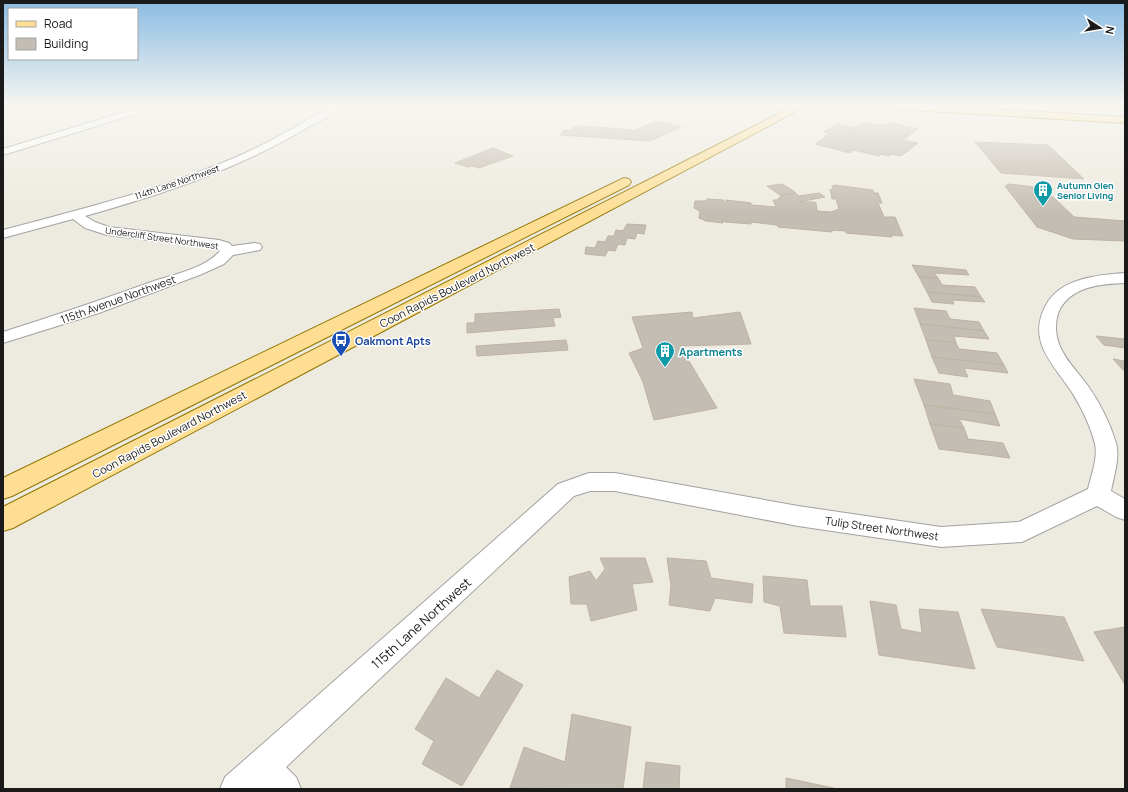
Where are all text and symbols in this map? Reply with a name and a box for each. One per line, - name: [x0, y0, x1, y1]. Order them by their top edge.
- legend: [8, 8, 138, 60]
- north arrow: [1080, 8, 1120, 48]
- text: Road: [44, 15, 72, 32]
- text: N: [1102, 25, 1118, 36]
- text: Building: [44, 35, 88, 52]
- street label: 114th Lane Northwest: [133, 161, 222, 203]
- building icon: Autumn Glen Senior Living: [1032, 179, 1054, 207]
- place label: Autumn Glen Senior Living: [1057, 179, 1114, 202]
- street label: Undercliff Street Northwest: [104, 224, 220, 252]
- street label: Coon Rapids Boulevard Northwest: [377, 239, 537, 331]
- street label: 115th Avenue Northwest: [58, 271, 178, 327]
- bus stop icon: Oakmont Apts: [330, 329, 352, 357]
- place label: Oakmont Apts: [355, 333, 431, 348]
- building icon: Apartments: [654, 340, 676, 368]
- place label: Apartments: [679, 344, 743, 359]
- street label: Coon Rapids Boulevard Northwest: [89, 387, 249, 481]
- street label: Tulip Street Northwest: [824, 513, 940, 543]
- street label: 115th Lane Northwest: [367, 573, 475, 673]

